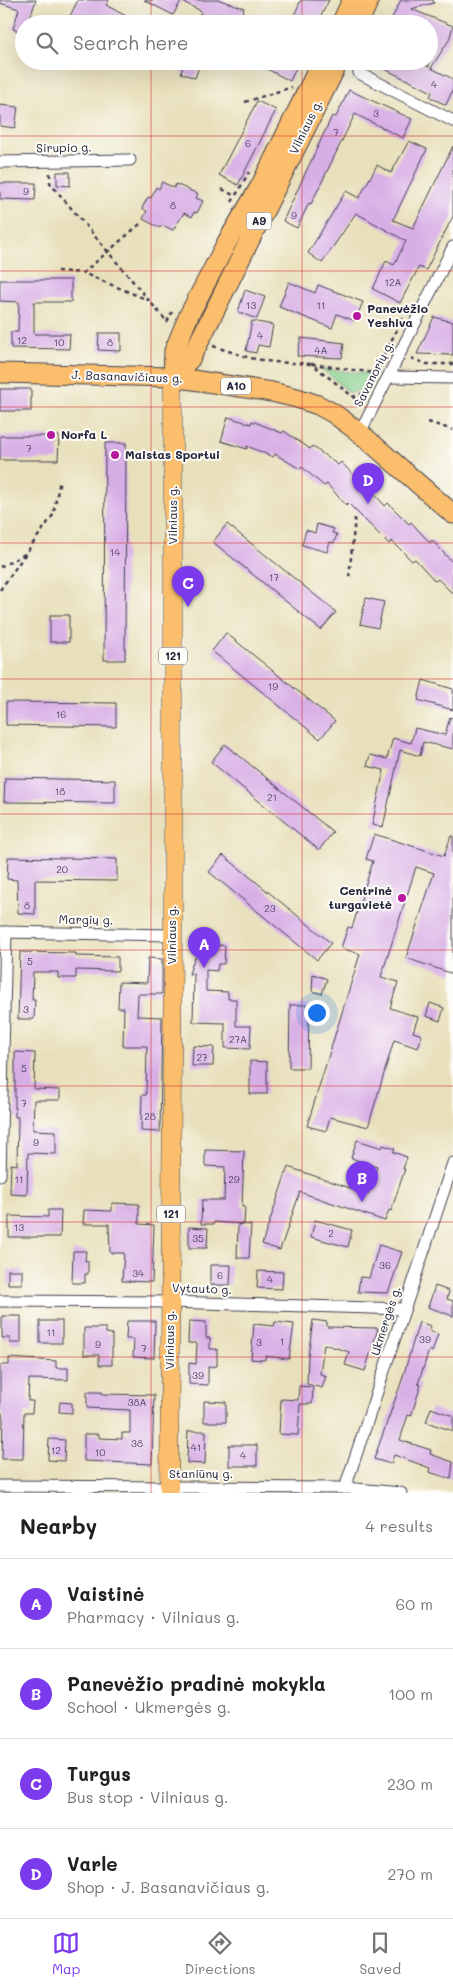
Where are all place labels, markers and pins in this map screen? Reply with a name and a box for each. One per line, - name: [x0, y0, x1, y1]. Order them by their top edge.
- place label: Panevėžio Yeshiva: [367, 300, 428, 330]
- marker: Panevėžio Yeshiva: [351, 310, 363, 322]
- place label: Norfa L: [61, 426, 107, 442]
- marker: Norfa L: [45, 429, 57, 441]
- place label: Maistas Sportui: [125, 446, 220, 462]
- marker: Maistas Sportui: [109, 449, 121, 461]
- pin: D: [352, 463, 384, 504]
- pin: C: [172, 566, 204, 607]
- place label: Centrinė turgavietė: [329, 882, 392, 912]
- marker: Centrinė turgavietė: [396, 892, 408, 904]
- pin: A: [188, 927, 220, 968]
- pin: B: [346, 1161, 378, 1202]

